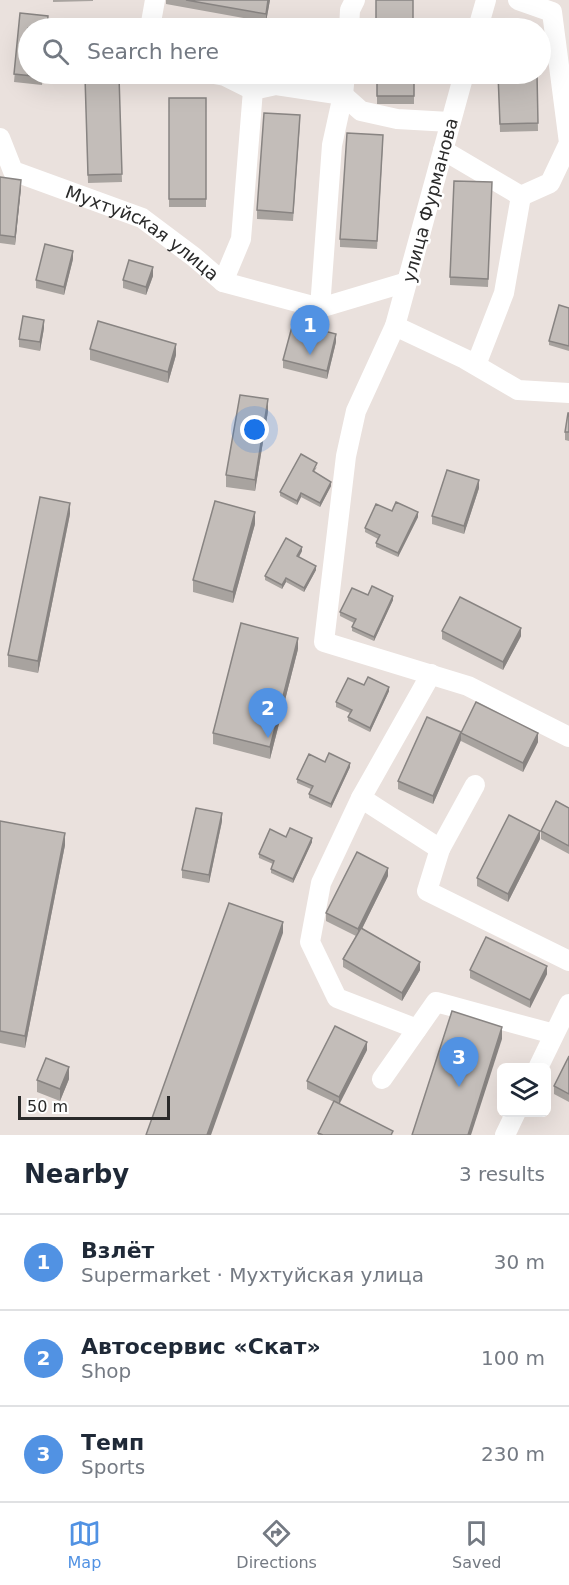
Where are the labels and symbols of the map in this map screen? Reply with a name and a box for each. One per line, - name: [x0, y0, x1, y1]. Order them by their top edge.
- street label: улица Фурманова: [398, 115, 462, 285]
- street label: Мухтуйская улица: [63, 181, 223, 284]
- pin: 1: [290, 306, 330, 355]
- your location: [240, 415, 269, 444]
- pin: 2: [248, 688, 288, 738]
- pin: 3: [440, 1038, 478, 1087]
- scale bar: [18, 1093, 170, 1120]

